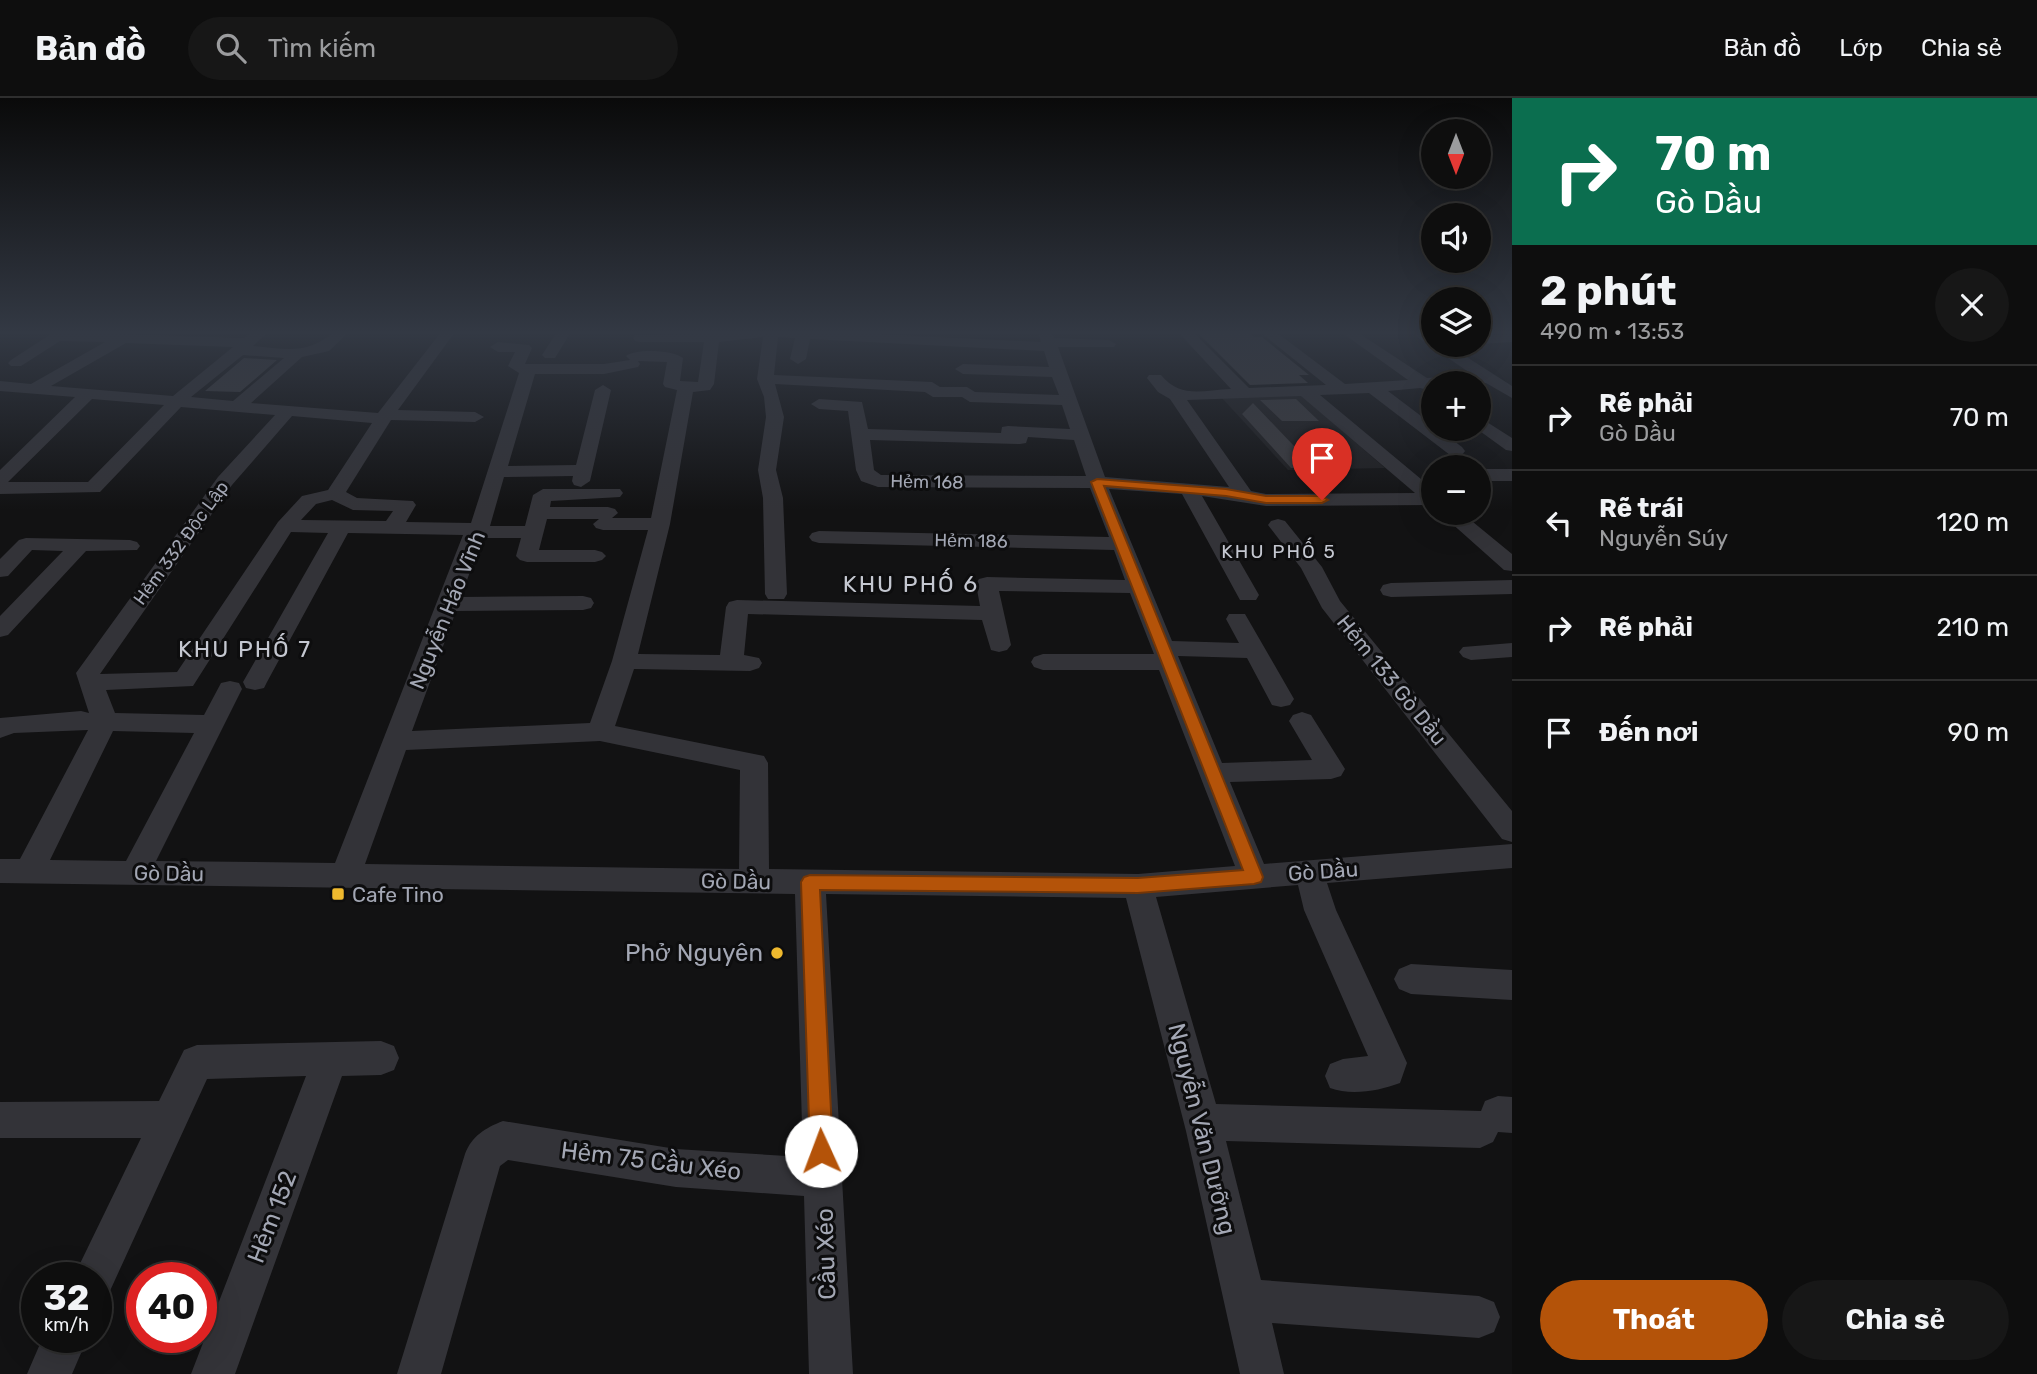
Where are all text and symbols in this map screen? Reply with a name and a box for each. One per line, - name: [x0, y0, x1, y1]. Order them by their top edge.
- search box: [188, 17, 678, 80]
- text: Bản đồ: [35, 29, 146, 68]
- icon: search: [212, 29, 250, 67]
- text: Tìm kiếm: [268, 33, 376, 64]
- text: Bản đồ: [1723, 34, 1801, 62]
- text: Lớp: [1839, 34, 1883, 62]
- text: Chia sẻ: [1921, 34, 2002, 62]
- north arrow: [1421, 119, 1491, 189]
- map controls: [1421, 119, 1491, 525]
- text: 70 m: [1655, 124, 1772, 182]
- icon: right: [1540, 126, 1631, 217]
- text: Gò Dầu: [1655, 183, 1762, 221]
- button: sound: [1421, 203, 1491, 273]
- text: 2 phút: [1540, 266, 1677, 316]
- button: close: [1935, 268, 2009, 342]
- button: layers: [1421, 287, 1491, 357]
- text: 490 m · 13:53: [1540, 317, 1684, 345]
- button: +: [1421, 371, 1491, 441]
- text: Rẽ phải: [1599, 388, 1693, 419]
- icon: right: [1540, 399, 1578, 437]
- text: 70 m: [1950, 402, 2009, 433]
- text: Gò Dầu: [1599, 419, 1676, 447]
- pin: [1292, 428, 1352, 500]
- icon: arrive: [1303, 439, 1341, 477]
- button: −: [1421, 455, 1491, 525]
- street label: Hẻm 168: [890, 470, 964, 494]
- street label: Hẻm 332 Độc Lập: [129, 477, 233, 609]
- text: Rẽ trái: [1599, 493, 1684, 524]
- icon: left: [1540, 504, 1578, 542]
- text: 120 m: [1937, 507, 2009, 538]
- text: Nguyễn Súy: [1599, 524, 1728, 552]
- street label: Nguyễn Háo Vĩnh: [404, 527, 490, 693]
- street label: Hẻm 186: [934, 529, 1008, 553]
- district label: KHU PHỐ 5: [1221, 537, 1337, 563]
- district label: KHU PHỐ 6: [843, 568, 979, 598]
- icon: right: [1540, 609, 1578, 647]
- street label: Hẻm 133 Gò Dầu: [1332, 610, 1452, 750]
- text: Rẽ phải: [1599, 612, 1693, 643]
- text: 210 m: [1937, 612, 2009, 643]
- district label: KHU PHỐ 7: [178, 633, 312, 663]
- icon: arrive: [1540, 714, 1578, 752]
- text: Đến nơi: [1599, 717, 1698, 748]
- text: 90 m: [1948, 717, 2009, 748]
- street label: Gò Dầu: [1287, 856, 1359, 886]
- street label: Gò Dầu: [134, 860, 204, 886]
- street label: Gò Dầu: [701, 868, 771, 894]
- place label: Cafe Tino: [352, 882, 444, 907]
- marker: Cafe Tino: [330, 886, 346, 902]
- place label: Phở Nguyên: [625, 939, 763, 967]
- marker: Phở Nguyên: [769, 945, 785, 961]
- street label: Nguyễn Văn Dưỡng: [1162, 1020, 1242, 1238]
- position arrow: [784, 1114, 858, 1188]
- street label: Hẻm 75 Cầu Xéo: [559, 1134, 743, 1186]
- street label: Hẻm 152: [242, 1167, 302, 1267]
- street label: Cầu Xéo: [808, 1208, 842, 1300]
- speed limit sign: 40: [126, 1262, 217, 1353]
- text: 32: [44, 1277, 89, 1319]
- button: Thoát: [1540, 1280, 1768, 1360]
- button: Chia sẻ: [1782, 1280, 2009, 1360]
- text: km/h: [44, 1314, 89, 1336]

